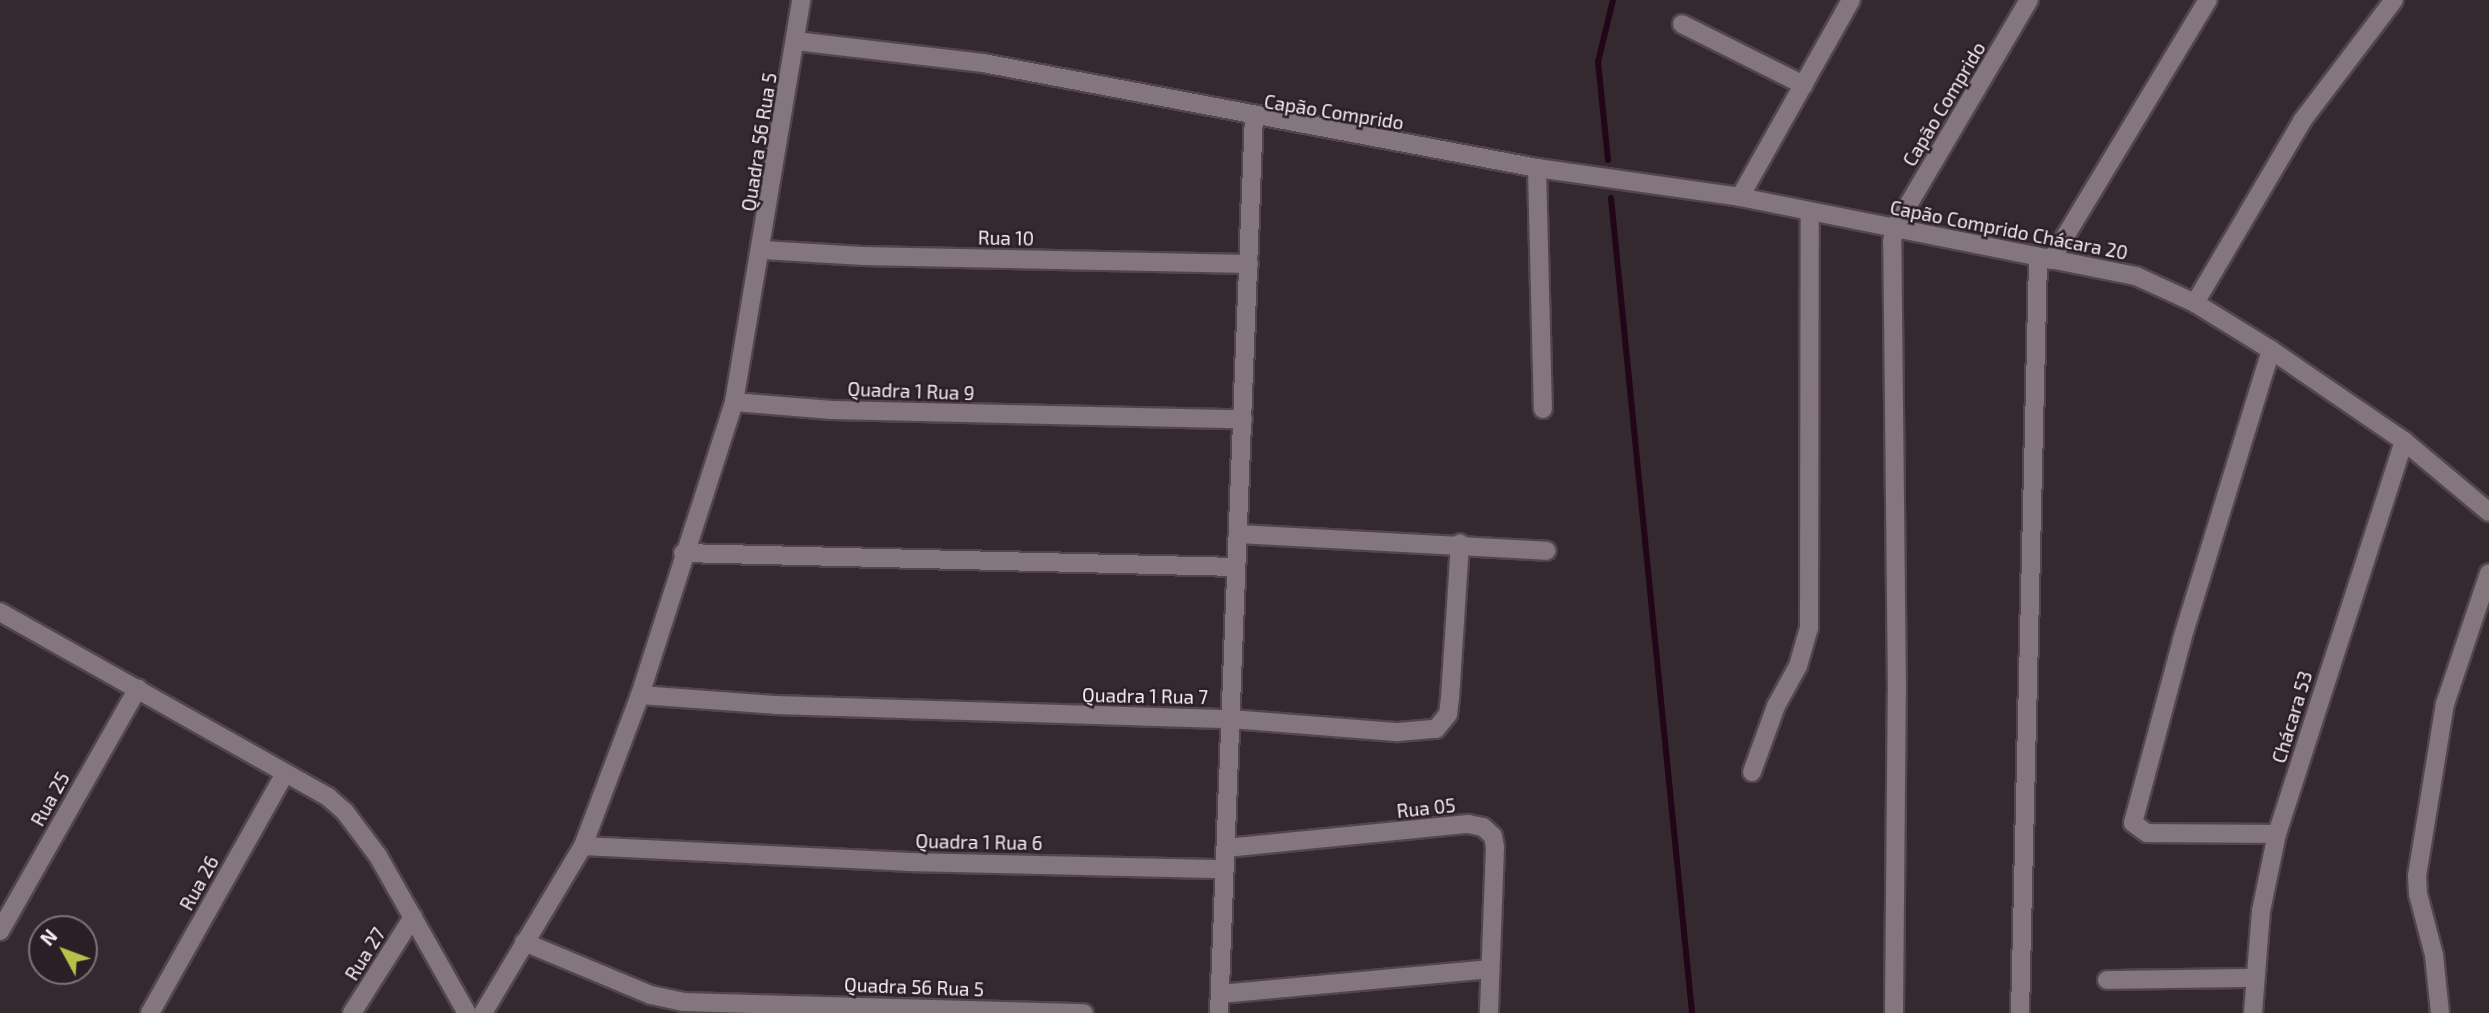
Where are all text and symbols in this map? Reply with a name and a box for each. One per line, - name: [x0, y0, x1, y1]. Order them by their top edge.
- street label: Capão Comprido: [1898, 38, 1990, 170]
- street label: Quadra 56 Rua 5: [737, 71, 781, 213]
- street label: Capão Comprido: [1263, 90, 1405, 134]
- street label: Capão Comprido Chácara 20: [1888, 196, 2130, 264]
- street label: Rua 10: [978, 226, 1034, 250]
- street label: Quadra 1 Rua 9: [847, 377, 975, 405]
- street label: Chácara 53: [2267, 668, 2317, 766]
- street label: Quadra 1 Rua 7: [1082, 684, 1208, 708]
- street label: Rua 25: [26, 768, 74, 830]
- street label: Rua 05: [1396, 794, 1456, 822]
- street label: Quadra 1 Rua 6: [915, 829, 1043, 855]
- street label: Rua 26: [175, 852, 223, 914]
- north arrow: [28, 915, 98, 985]
- text: N: [35, 924, 61, 950]
- street label: Rua 27: [340, 924, 390, 984]
- street label: Quadra 56 Rua 5: [844, 973, 984, 1001]

